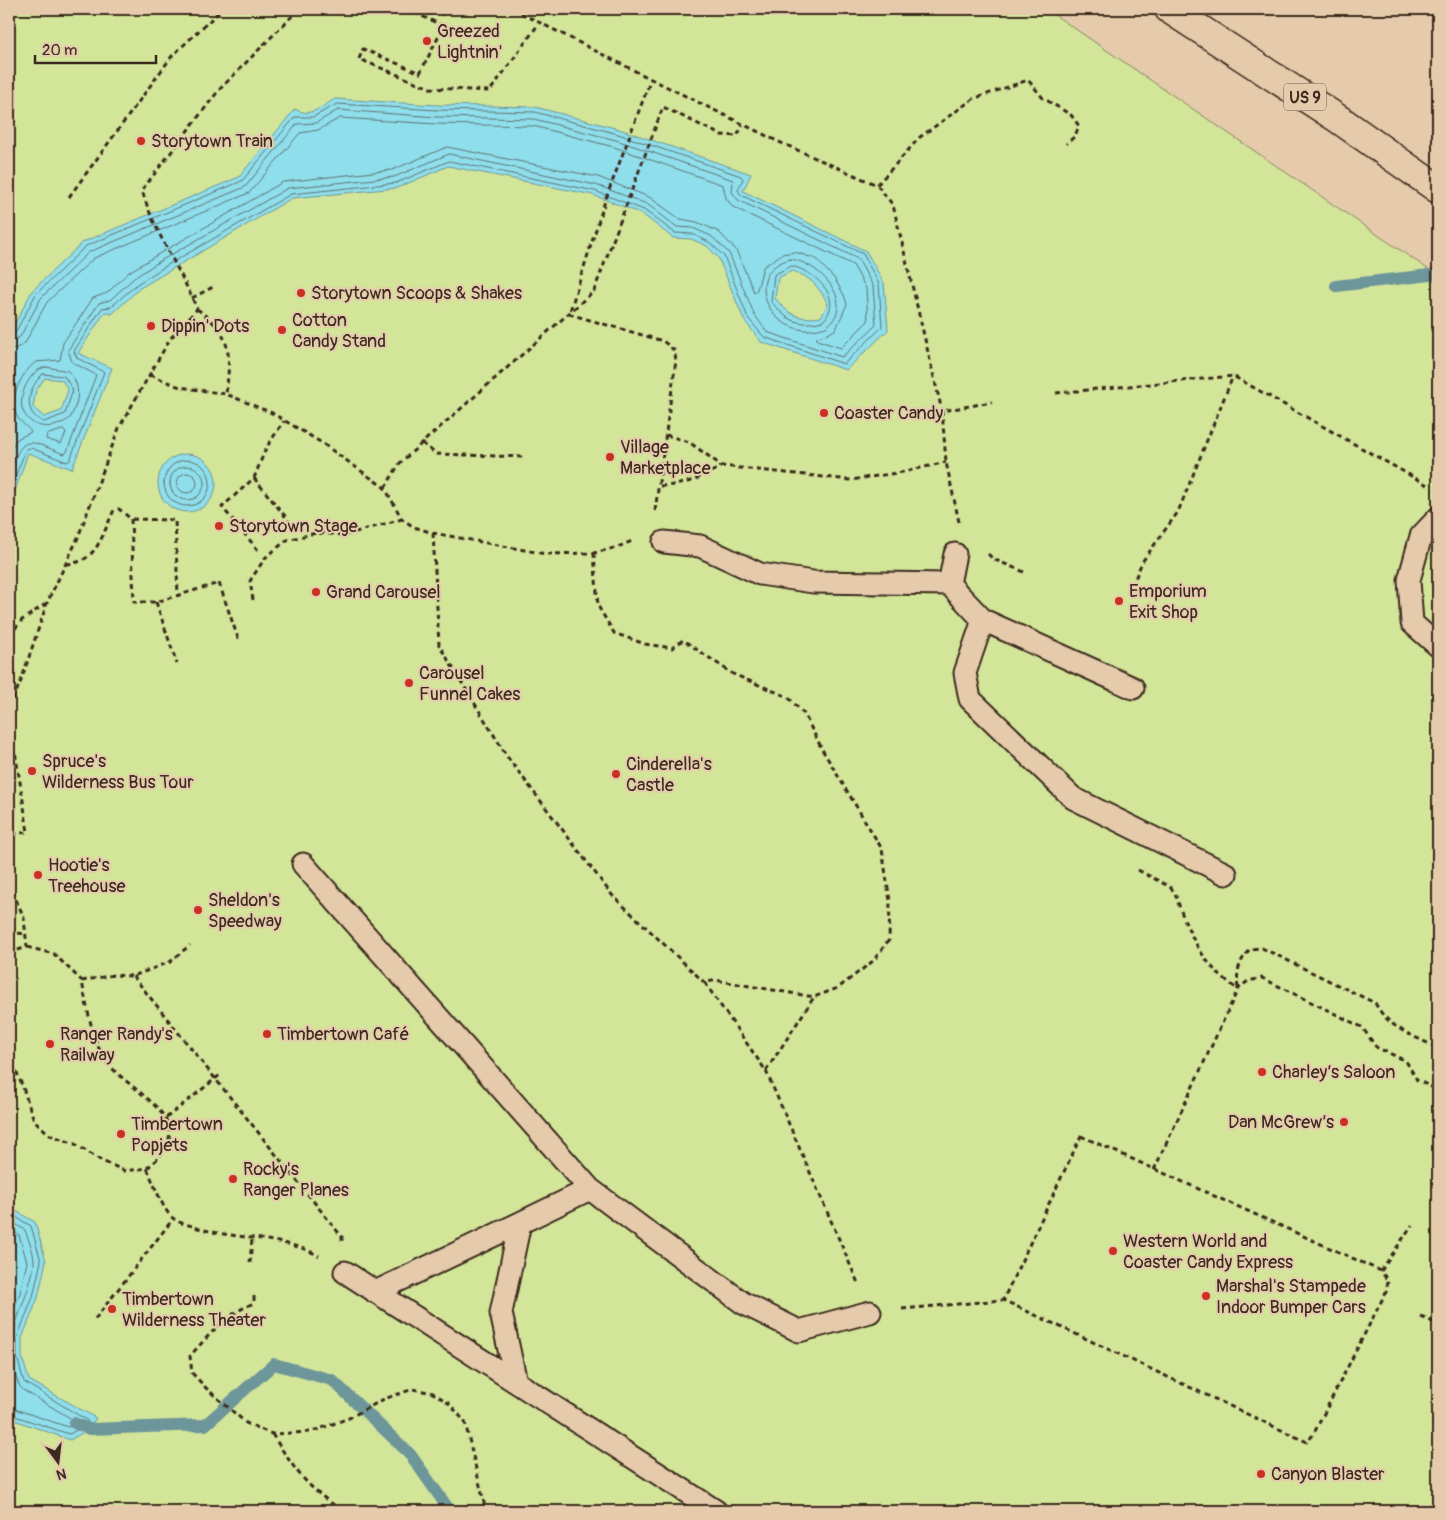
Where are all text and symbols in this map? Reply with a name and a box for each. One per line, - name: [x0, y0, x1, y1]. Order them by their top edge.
- place label: Greezed Lightnin': [437, 20, 502, 64]
- scale bar: [35, 32, 156, 64]
- marker: Greezed Lightnin': [421, 35, 433, 47]
- text: 20 m: [42, 41, 77, 60]
- road number: US 9: [1284, 84, 1326, 110]
- place label: Storytown Train: [151, 130, 273, 153]
- marker: Storytown Train: [135, 135, 147, 147]
- place label: Storytown Scoops & Shakes: [311, 282, 522, 305]
- marker: Storytown Scoops & Shakes: [295, 287, 307, 299]
- place label: Cotton Candy Stand: [292, 309, 386, 353]
- place label: Dippin' Dots: [161, 315, 249, 338]
- marker: Dippin' Dots: [145, 320, 157, 332]
- marker: Cotton Candy Stand: [276, 324, 288, 336]
- place label: Coaster Candy: [834, 402, 944, 425]
- marker: Coaster Candy: [818, 407, 830, 419]
- place label: Village Marketplace: [620, 436, 711, 480]
- marker: Village Marketplace: [604, 451, 616, 463]
- place label: Storytown Stage: [229, 515, 358, 538]
- marker: Storytown Stage: [213, 520, 225, 532]
- place label: Emporium Exit Shop: [1129, 580, 1207, 624]
- place label: Grand Carousel: [326, 581, 441, 604]
- marker: Grand Carousel: [310, 586, 322, 598]
- marker: Emporium Exit Shop: [1113, 595, 1125, 607]
- place label: Carousel Funnel Cakes: [419, 662, 520, 706]
- marker: Carousel Funnel Cakes: [403, 677, 415, 689]
- place label: Spruce's Wilderness Bus Tour: [42, 750, 194, 794]
- place label: Cinderella's Castle: [626, 753, 712, 797]
- marker: Spruce's Wilderness Bus Tour: [26, 765, 38, 777]
- marker: Cinderella's Castle: [610, 768, 622, 780]
- place label: Hootie's Treehouse: [48, 854, 125, 898]
- marker: Hootie's Treehouse: [32, 869, 44, 881]
- place label: Sheldon's Speedway: [208, 889, 282, 933]
- marker: Sheldon's Speedway: [192, 904, 204, 916]
- place label: Ranger Randy's Railway: [60, 1023, 173, 1067]
- place label: Timbertown Café: [277, 1023, 409, 1046]
- marker: Timbertown Café: [261, 1028, 273, 1040]
- marker: Ranger Randy's Railway: [44, 1038, 56, 1050]
- place label: Charley’s Saloon: [1272, 1061, 1395, 1084]
- marker: Charley’s Saloon: [1256, 1066, 1268, 1078]
- place label: Dan McGrew’s: [1228, 1111, 1334, 1134]
- place label: Timbertown Popjets: [131, 1113, 223, 1157]
- marker: Dan McGrew’s: [1338, 1116, 1350, 1128]
- marker: Timbertown Popjets: [115, 1128, 127, 1140]
- place label: Rocky's Ranger Planes: [243, 1158, 349, 1202]
- marker: Rocky's Ranger Planes: [227, 1173, 239, 1185]
- place label: Western World and Coaster Candy Express: [1123, 1230, 1293, 1274]
- marker: Western World and Coaster Candy Express: [1107, 1245, 1119, 1257]
- place label: Marshal's Stampede Indoor Bumper Cars: [1216, 1275, 1366, 1319]
- place label: Timbertown Wilderness Theater: [122, 1288, 266, 1332]
- marker: Marshal's Stampede Indoor Bumper Cars: [1200, 1290, 1212, 1302]
- marker: Timbertown Wilderness Theater: [106, 1303, 118, 1315]
- north arrow: [32, 1438, 82, 1488]
- place label: Canyon Blaster: [1271, 1463, 1385, 1486]
- text: N: [54, 1465, 68, 1484]
- marker: Canyon Blaster: [1255, 1468, 1267, 1480]

